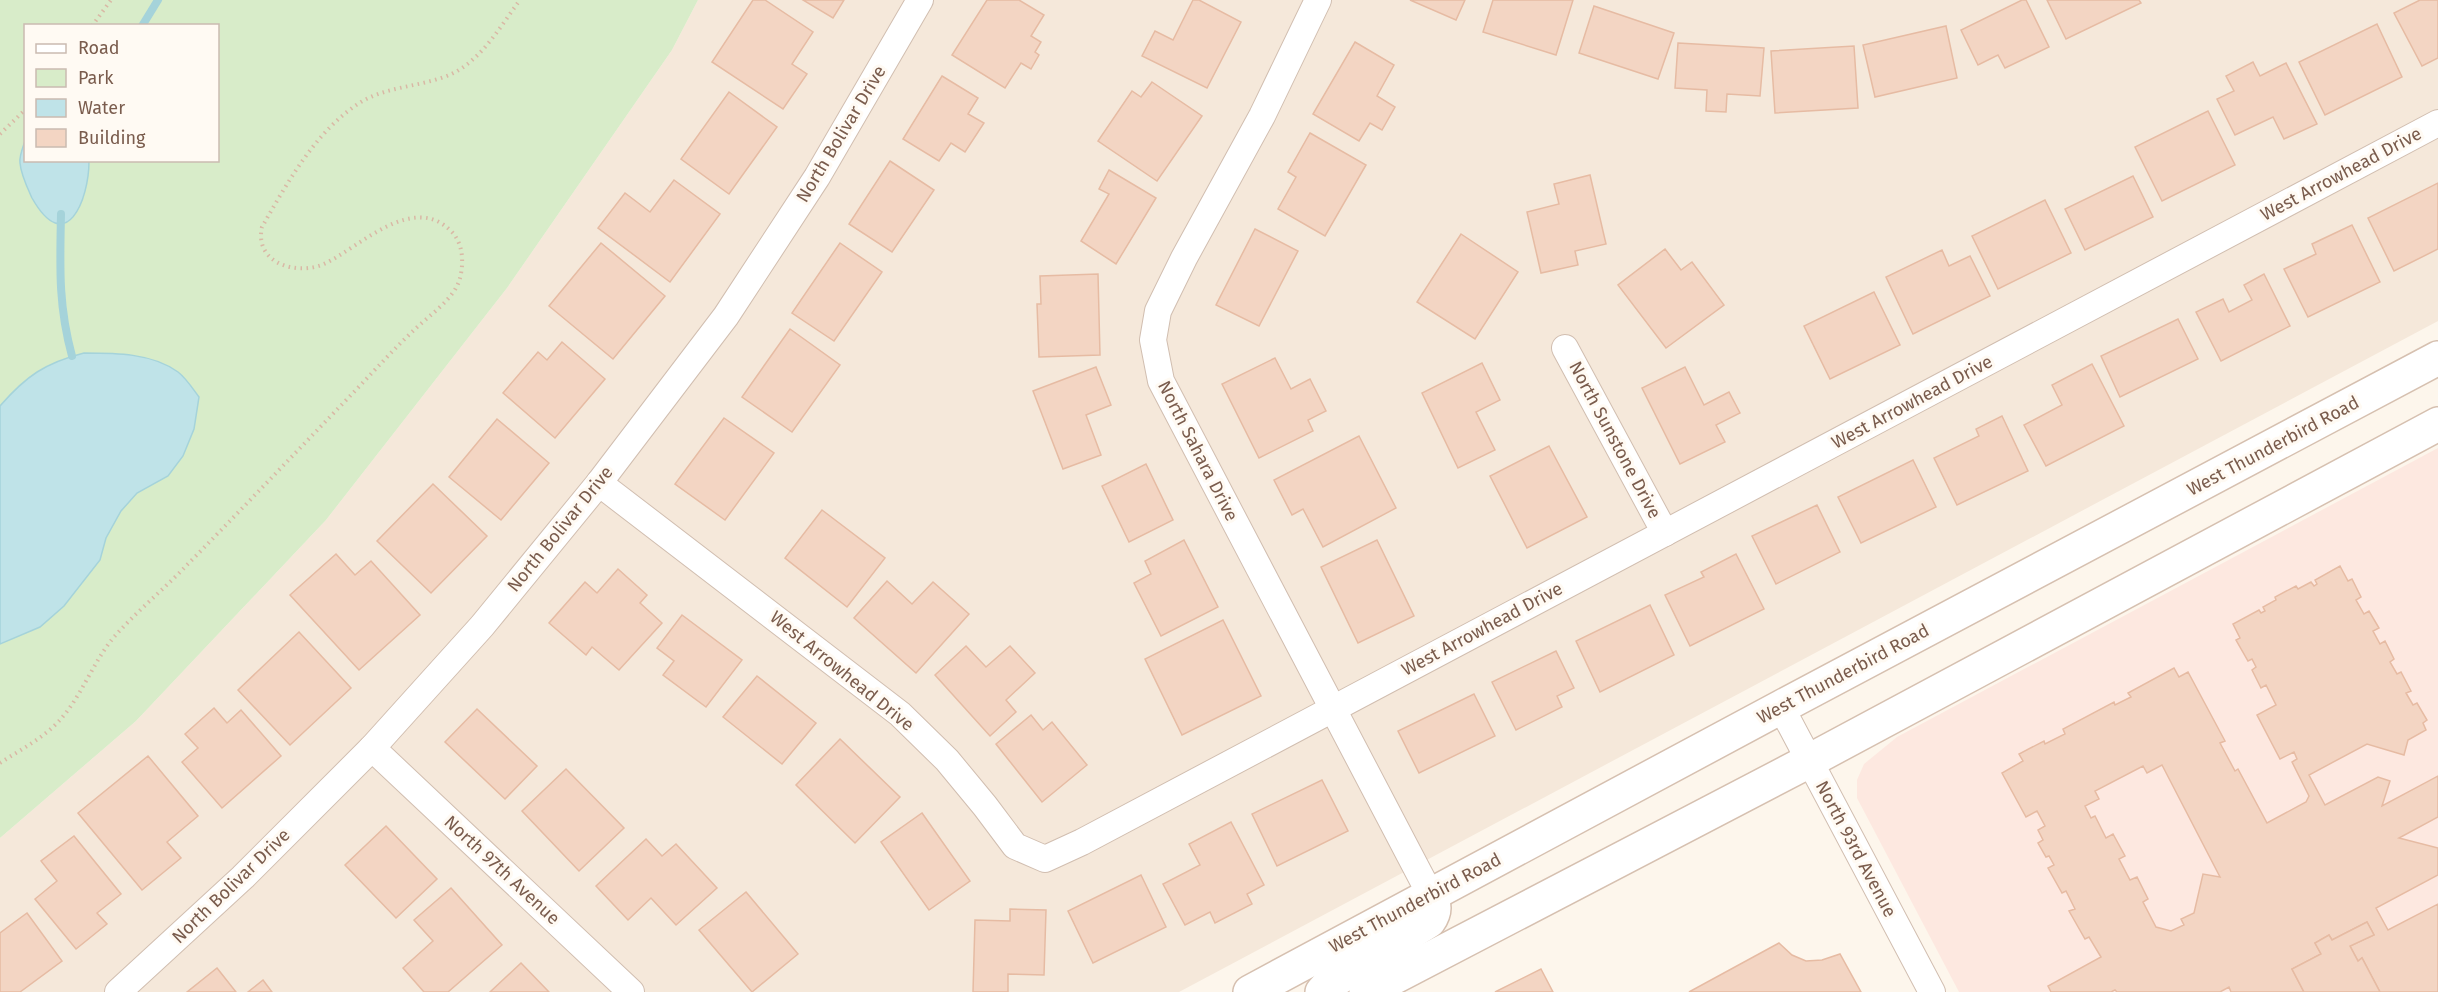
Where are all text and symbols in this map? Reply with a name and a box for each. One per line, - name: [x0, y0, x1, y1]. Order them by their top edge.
- legend: [24, 24, 219, 162]
- text: Road: [78, 37, 120, 59]
- street label: North Bolivar Drive: [791, 62, 891, 206]
- text: Park: [78, 67, 114, 89]
- text: Water: [78, 97, 125, 119]
- street label: West Arrowhead Drive: [2257, 122, 2425, 226]
- text: Building: [78, 127, 146, 149]
- street label: West Arrowhead Drive: [1828, 350, 1996, 454]
- street label: North Sunstone Drive: [1564, 358, 1666, 522]
- street label: North Sahara Drive: [1153, 377, 1243, 525]
- street label: West Thunderbird Road: [2183, 391, 2363, 501]
- street label: North Bolivar Drive: [502, 462, 618, 596]
- street label: West Arrowhead Drive: [1398, 577, 1566, 681]
- street label: West Arrowhead Drive: [766, 606, 918, 736]
- street label: West Thunderbird Road: [1753, 619, 1933, 729]
- street label: North 93rd Avenue: [1811, 777, 1901, 921]
- street label: North 97th Avenue: [440, 811, 564, 929]
- street label: North Bolivar Drive: [167, 824, 295, 948]
- street label: West Thunderbird Road: [1325, 848, 1505, 958]

